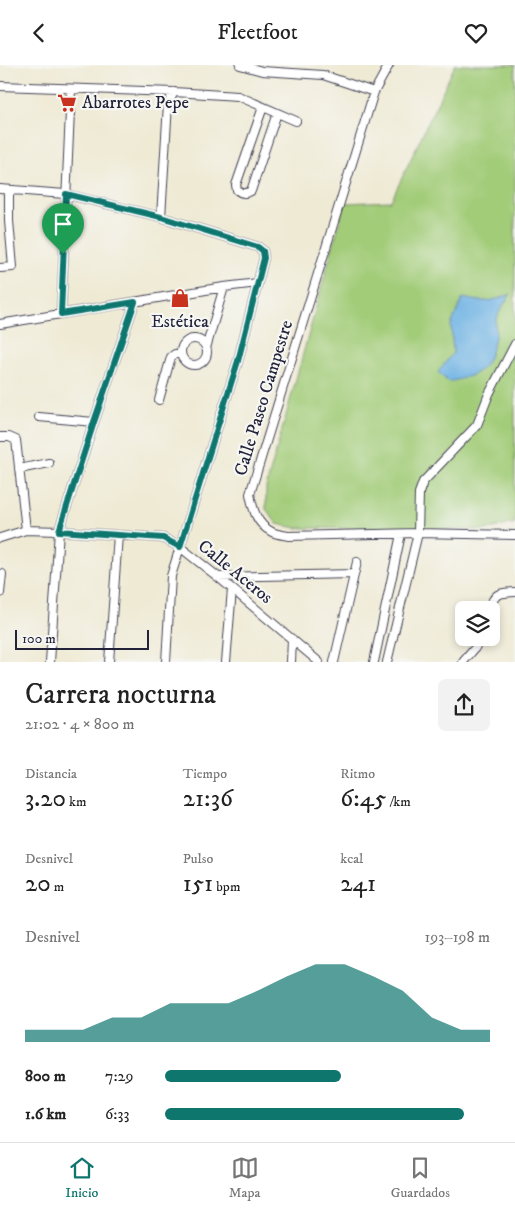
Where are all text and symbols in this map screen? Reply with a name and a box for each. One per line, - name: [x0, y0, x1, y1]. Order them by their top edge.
- icon: back: [25, 19, 53, 47]
- text: Fleetfoot: [217, 19, 298, 46]
- icon: heart: [462, 19, 490, 47]
- supermarket icon: Abarrotes Pepe: [56, 92, 78, 114]
- place label: Abarrotes Pepe: [82, 92, 189, 114]
- pin: [42, 203, 84, 254]
- icon: arrive: [49, 210, 77, 238]
- shop icon: Estética: [169, 287, 191, 309]
- place label: Estética: [151, 311, 209, 333]
- street label: Calle Paseo Campestre: [230, 318, 298, 478]
- street label: Calle Aceros: [193, 535, 277, 609]
- map controls: [455, 601, 500, 646]
- button: layers: [455, 601, 500, 646]
- scale bar: [15, 627, 149, 650]
- text: 100 m: [22, 630, 56, 648]
- text: Carrera nocturna: [25, 677, 216, 712]
- button: share: [438, 679, 490, 731]
- text: 21:02 · 4 × 800 m: [25, 714, 134, 734]
- text: Distancia: [25, 765, 77, 783]
- text: Tiempo: [183, 765, 227, 783]
- text: Ritmo: [340, 765, 375, 783]
- text: 3.20: [25, 783, 66, 814]
- text: 21:36: [183, 783, 233, 814]
- text: 6:45: [340, 783, 387, 814]
- text: km: [66, 793, 86, 811]
- text: /km: [387, 793, 411, 811]
- text: Desnivel: [25, 850, 73, 868]
- text: Pulso: [183, 850, 213, 868]
- text: kcal: [340, 850, 363, 868]
- text: 20: [25, 868, 51, 899]
- text: 151: [183, 868, 213, 899]
- text: 241: [340, 868, 376, 899]
- text: m: [51, 878, 64, 896]
- text: bpm: [213, 878, 240, 896]
- text: Desnivel: [25, 927, 80, 947]
- text: 193–198 m: [425, 927, 490, 947]
- text: 800 m: [25, 1066, 66, 1086]
- text: 7:29: [105, 1066, 133, 1086]
- text: 1.6 km: [25, 1104, 66, 1124]
- text: 6:33: [105, 1104, 129, 1124]
- tab: Inicio: [65, 1154, 98, 1202]
- tab: Mapa: [229, 1154, 260, 1202]
- tab: Guardados: [391, 1154, 450, 1202]

